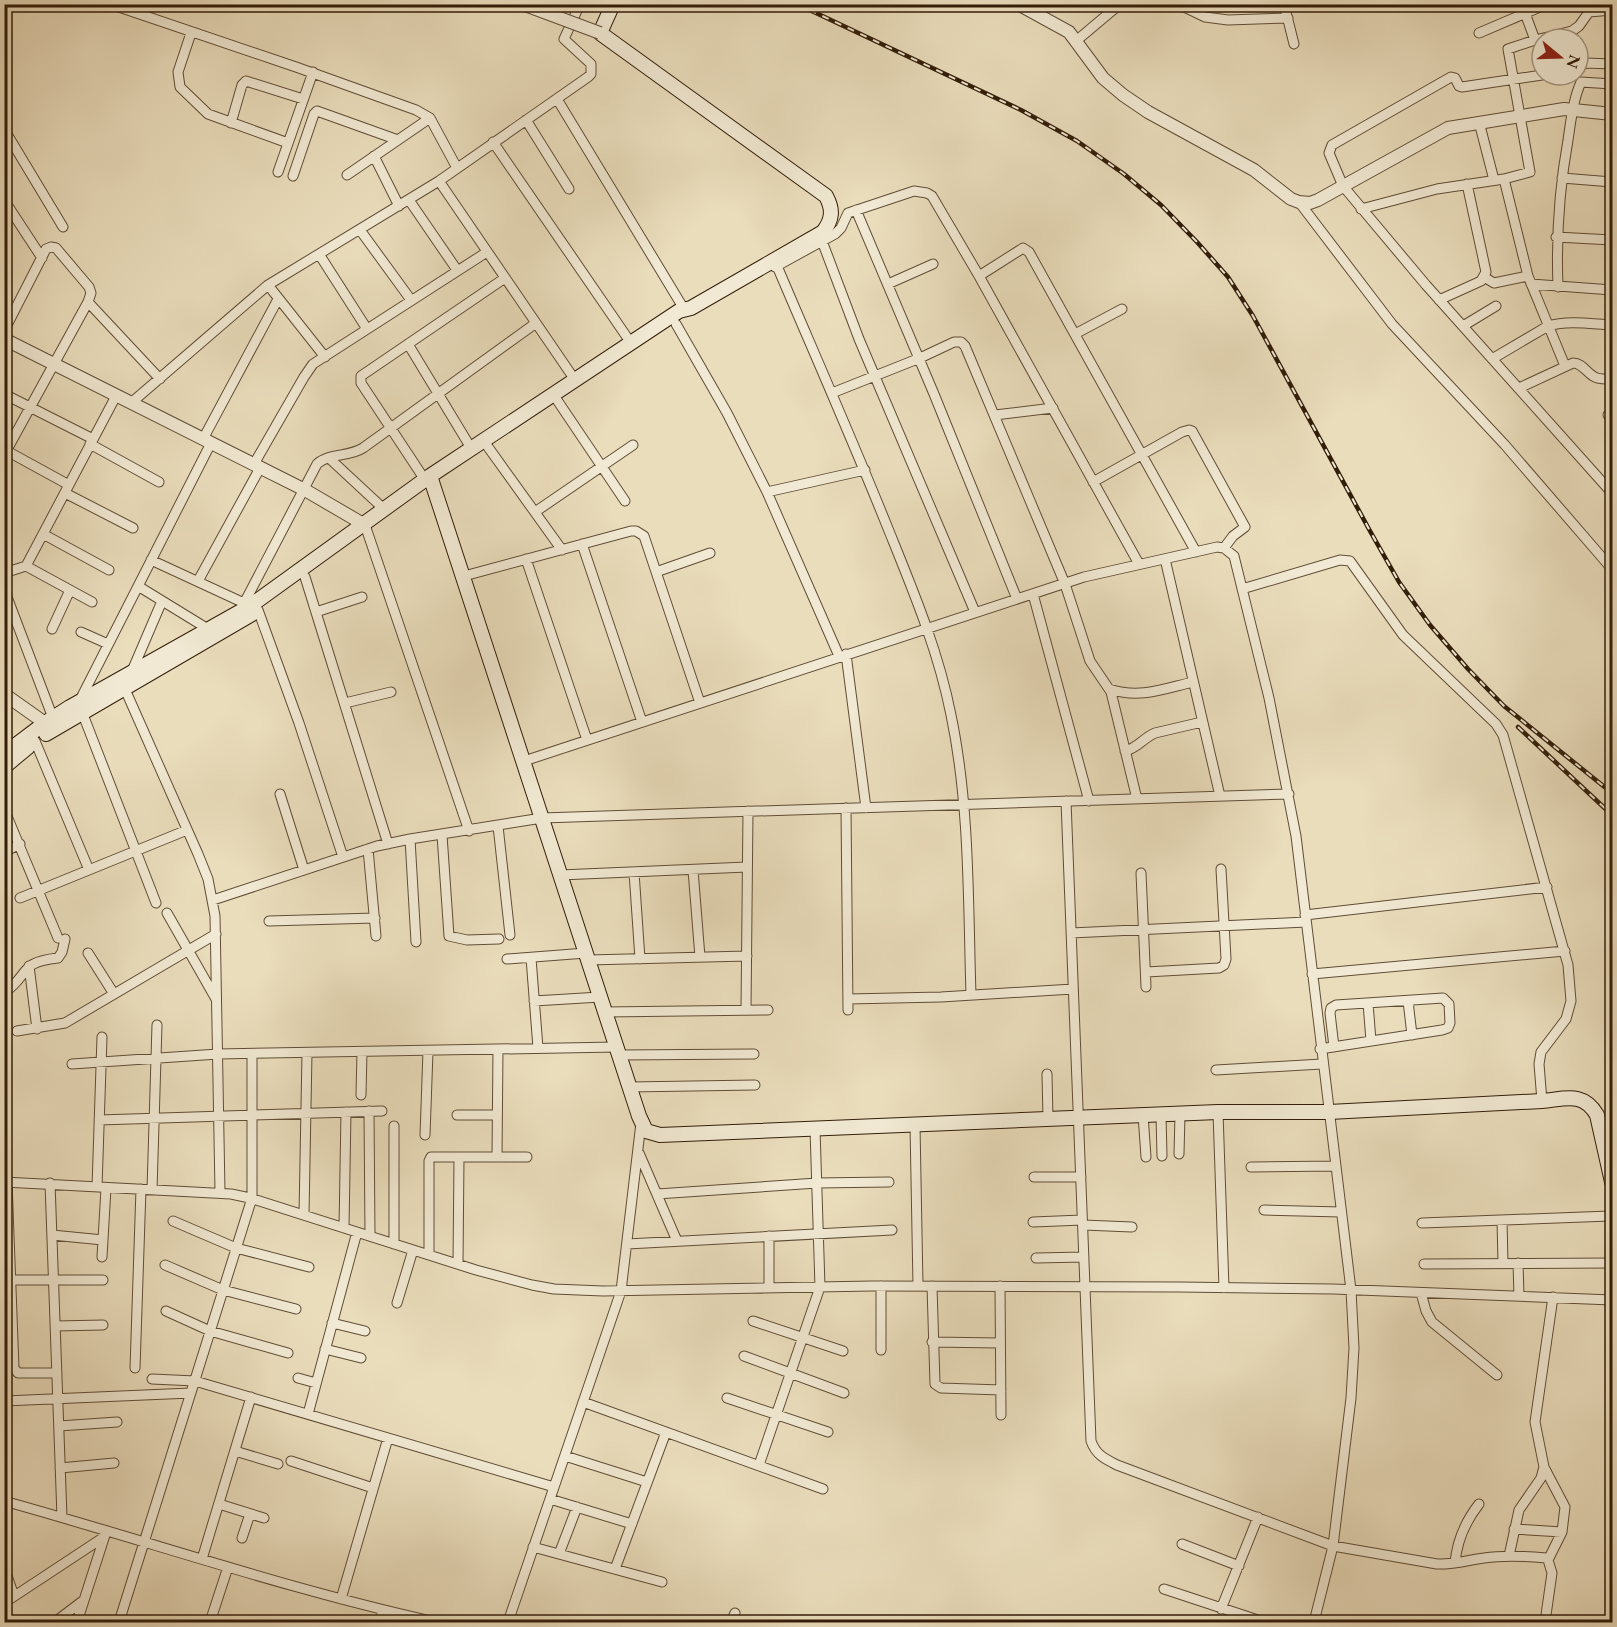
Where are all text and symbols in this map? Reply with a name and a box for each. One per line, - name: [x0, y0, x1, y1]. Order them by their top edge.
- north arrow: [1530, 27, 1590, 87]
- text: N: [1562, 52, 1586, 71]

